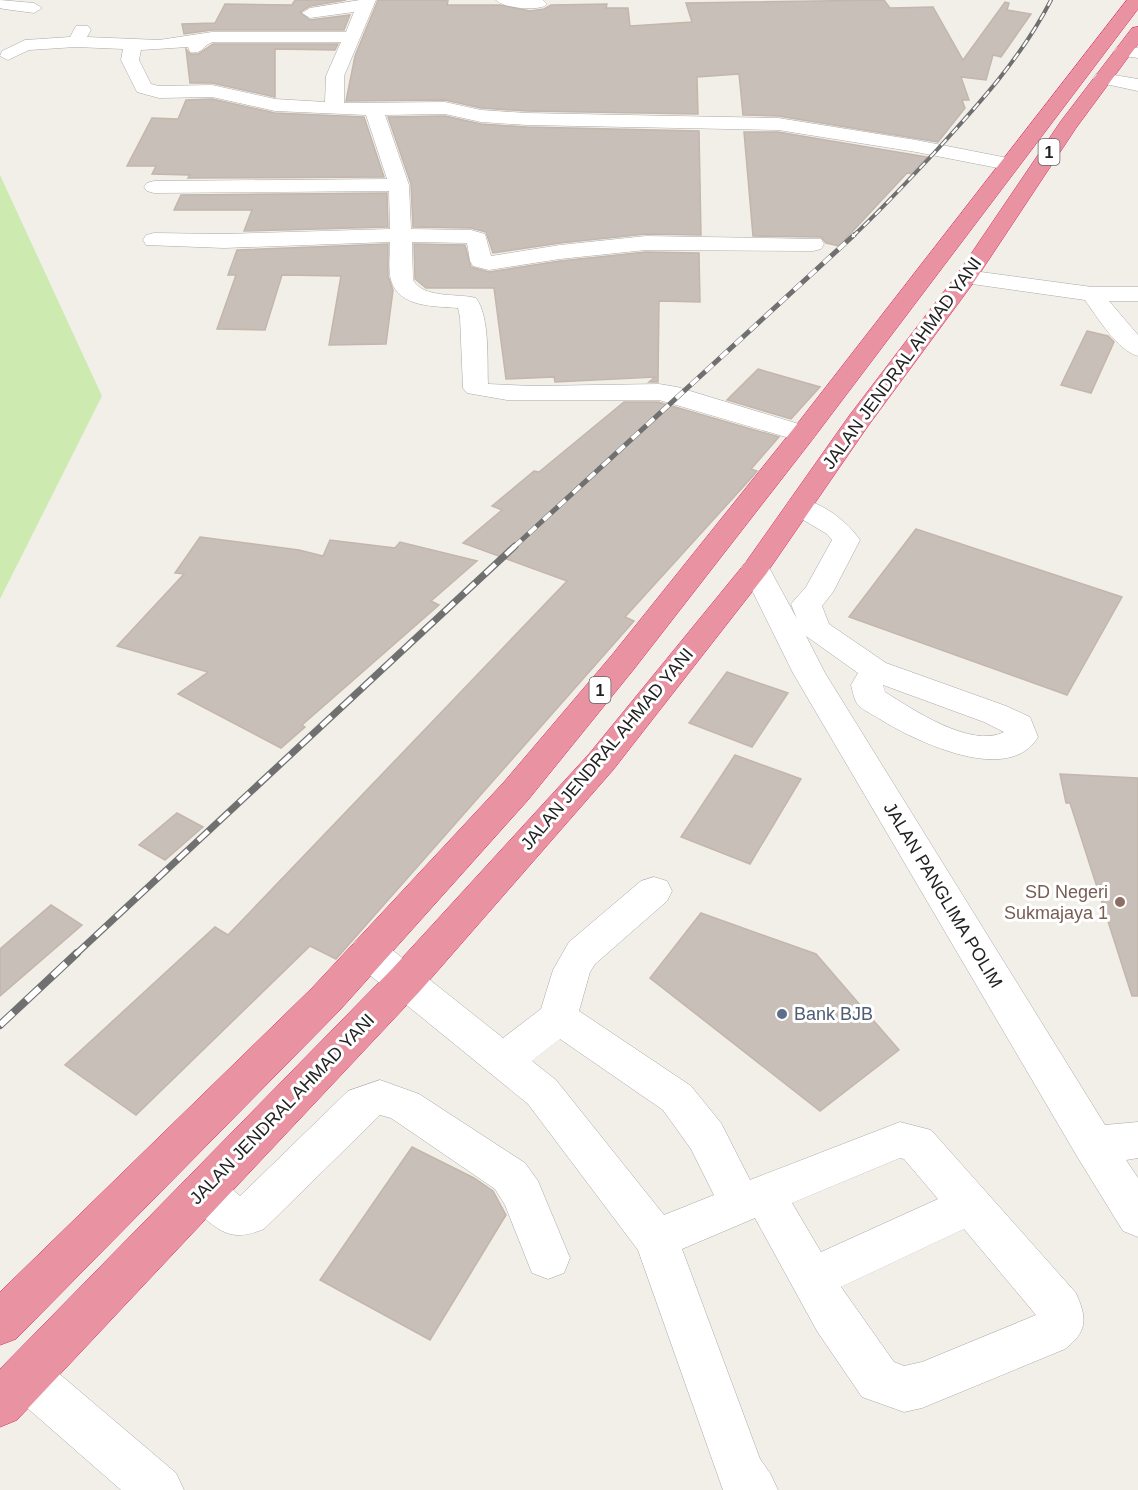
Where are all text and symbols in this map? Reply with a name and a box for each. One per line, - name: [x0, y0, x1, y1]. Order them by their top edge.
- road number: 1: [1038, 139, 1060, 165]
- street label: JALAN JENDRAL AHMAD YANI: [818, 253, 986, 473]
- street label: JALAN JENDRAL AHMAD YANI: [517, 644, 697, 854]
- road number: 1: [590, 677, 610, 703]
- street label: JALAN PANGLIMA POLIM: [880, 799, 1006, 991]
- place label: SD Negeri Sukmajaya 1: [1004, 882, 1108, 923]
- marker: SD Negeri Sukmajaya 1: [1113, 895, 1127, 909]
- place label: Bank BJB: [794, 1004, 873, 1024]
- marker: Bank BJB: [775, 1007, 789, 1021]
- street label: JALAN JENDRAL AHMAD YANI: [186, 1010, 378, 1208]

